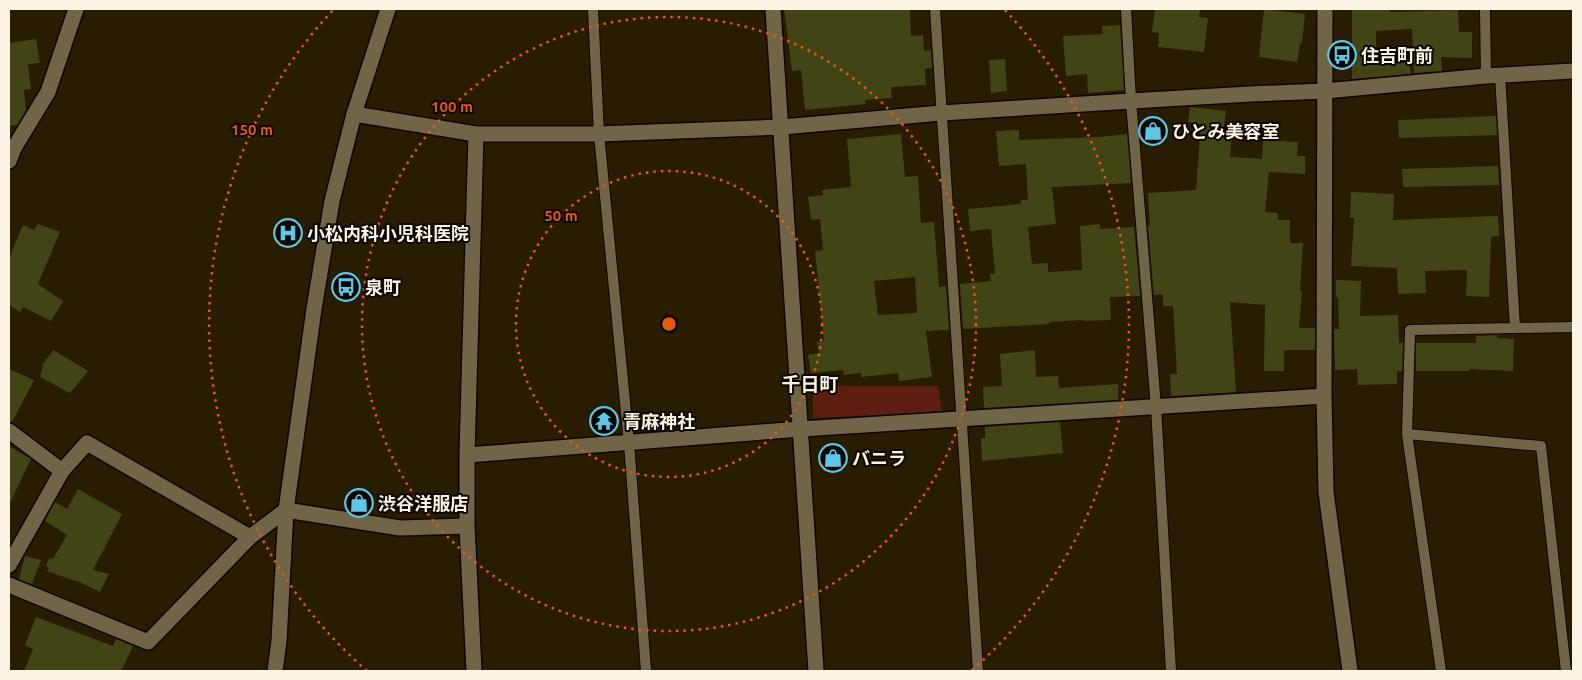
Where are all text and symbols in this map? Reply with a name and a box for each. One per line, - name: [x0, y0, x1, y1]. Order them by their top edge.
- bus stop icon: 住吉町前: [1327, 40, 1357, 70]
- place label: 住吉町前: [1361, 45, 1433, 65]
- text: 100 m: [431, 98, 473, 115]
- shop icon: ひとみ美容室: [1138, 116, 1168, 146]
- text: 150 m: [231, 121, 273, 138]
- place label: ひとみ美容室: [1172, 121, 1279, 141]
- text: 50 m: [544, 207, 578, 224]
- hospital icon: 小松内科小児科医院: [273, 218, 303, 248]
- place label: 小松内科小児科医院: [307, 223, 469, 243]
- bus stop icon: 泉町: [331, 272, 361, 302]
- place label: 泉町: [365, 277, 401, 297]
- centre of rings: [660, 315, 678, 333]
- district label: 千日町: [781, 373, 839, 395]
- temple icon: 青麻神社: [589, 406, 619, 436]
- place label: 青麻神社: [623, 411, 695, 431]
- shop icon: バニラ: [818, 443, 848, 473]
- place label: バニラ: [852, 448, 906, 468]
- shop icon: 渋谷洋服店: [344, 488, 374, 518]
- place label: 渋谷洋服店: [378, 493, 468, 513]

